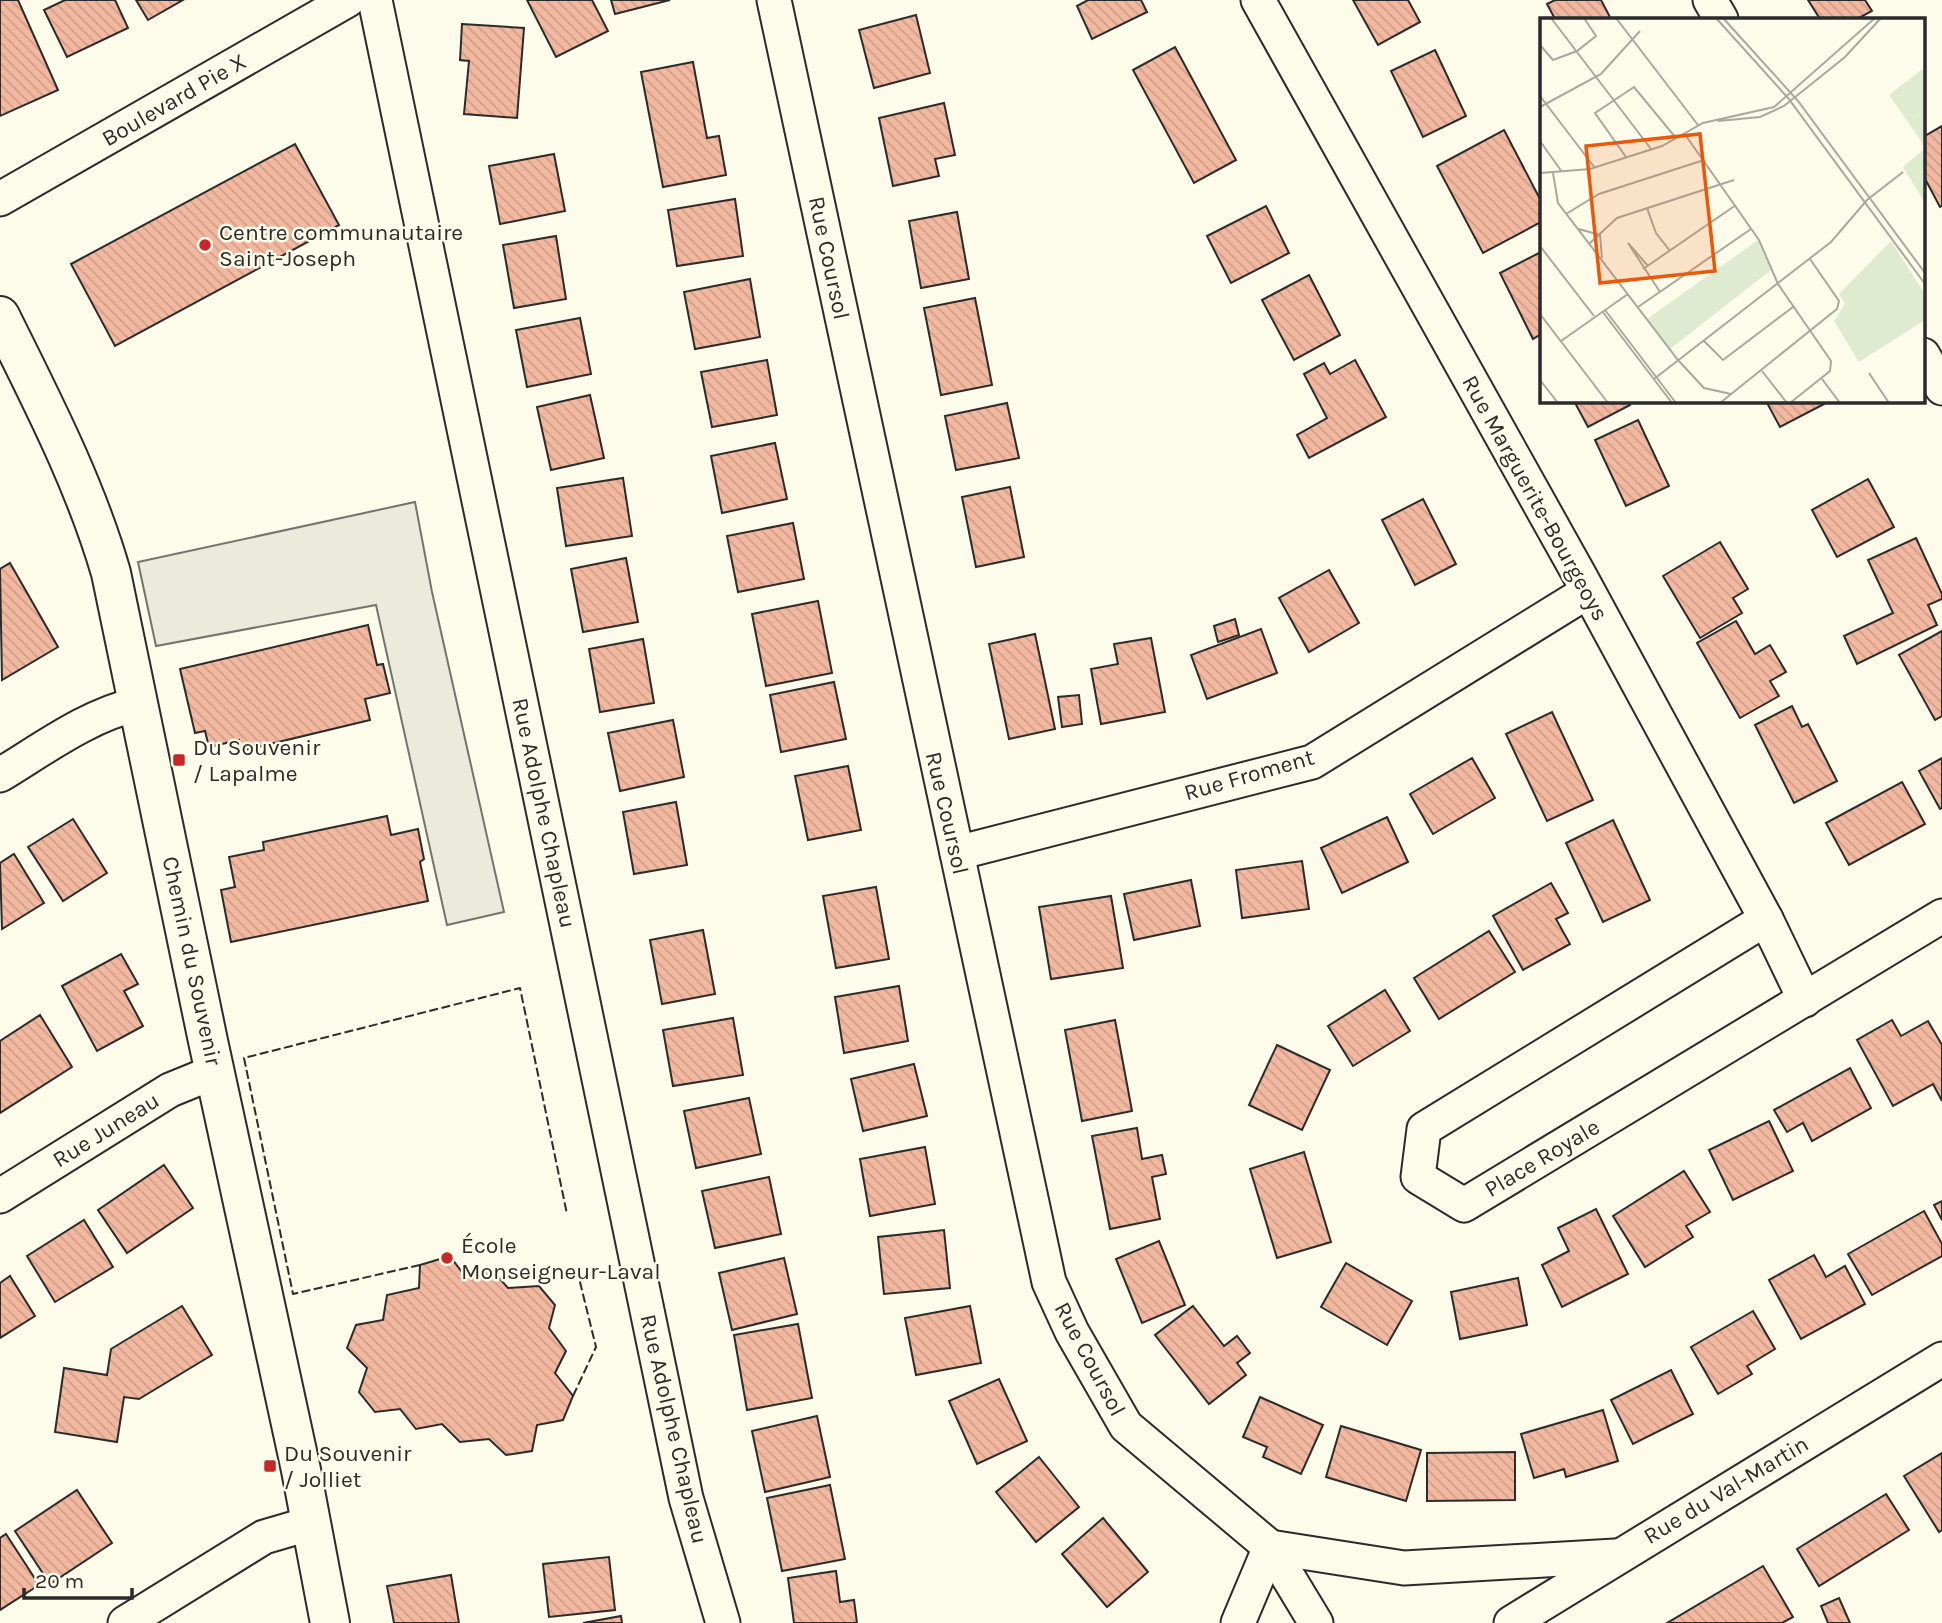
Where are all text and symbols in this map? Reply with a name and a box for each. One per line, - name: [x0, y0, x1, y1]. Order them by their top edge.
- inset map: [1540, 18, 1924, 402]
- street label: Boulevard Pie X: [97, 48, 251, 152]
- street label: Rue Coursol: [803, 194, 855, 322]
- place label: Centre communautaire Saint-Joseph: [219, 219, 463, 272]
- marker: Centre communautaire Saint-Joseph: [197, 237, 213, 253]
- street label: Rue Marguerite-Bourgeoys: [1456, 370, 1614, 626]
- street label: Rue Adolphe Chapleau: [506, 695, 582, 931]
- place label: Du Souvenir / Lapalme: [193, 734, 321, 787]
- street label: Rue Froment: [1181, 743, 1318, 806]
- street label: Rue Coursol: [920, 749, 974, 877]
- marker: Du Souvenir / Lapalme: [171, 752, 187, 768]
- street label: Chemin du Souvenir: [157, 854, 228, 1069]
- street label: Rue Juneau: [48, 1087, 164, 1173]
- street label: Place Royale: [1480, 1113, 1604, 1203]
- place label: École Monseigneur-Laval: [461, 1232, 661, 1285]
- marker: École Monseigneur-Laval: [439, 1250, 455, 1266]
- street label: Rue Coursol: [1049, 1297, 1131, 1421]
- street label: Rue Adolphe Chapleau: [634, 1312, 714, 1546]
- street label: Rue du Val-Martin: [1639, 1430, 1813, 1550]
- place label: Du Souvenir / Jolliet: [284, 1440, 412, 1493]
- marker: Du Souvenir / Jolliet: [262, 1458, 278, 1474]
- scale bar: [24, 1556, 133, 1600]
- text: 20 m: [35, 1569, 84, 1593]

